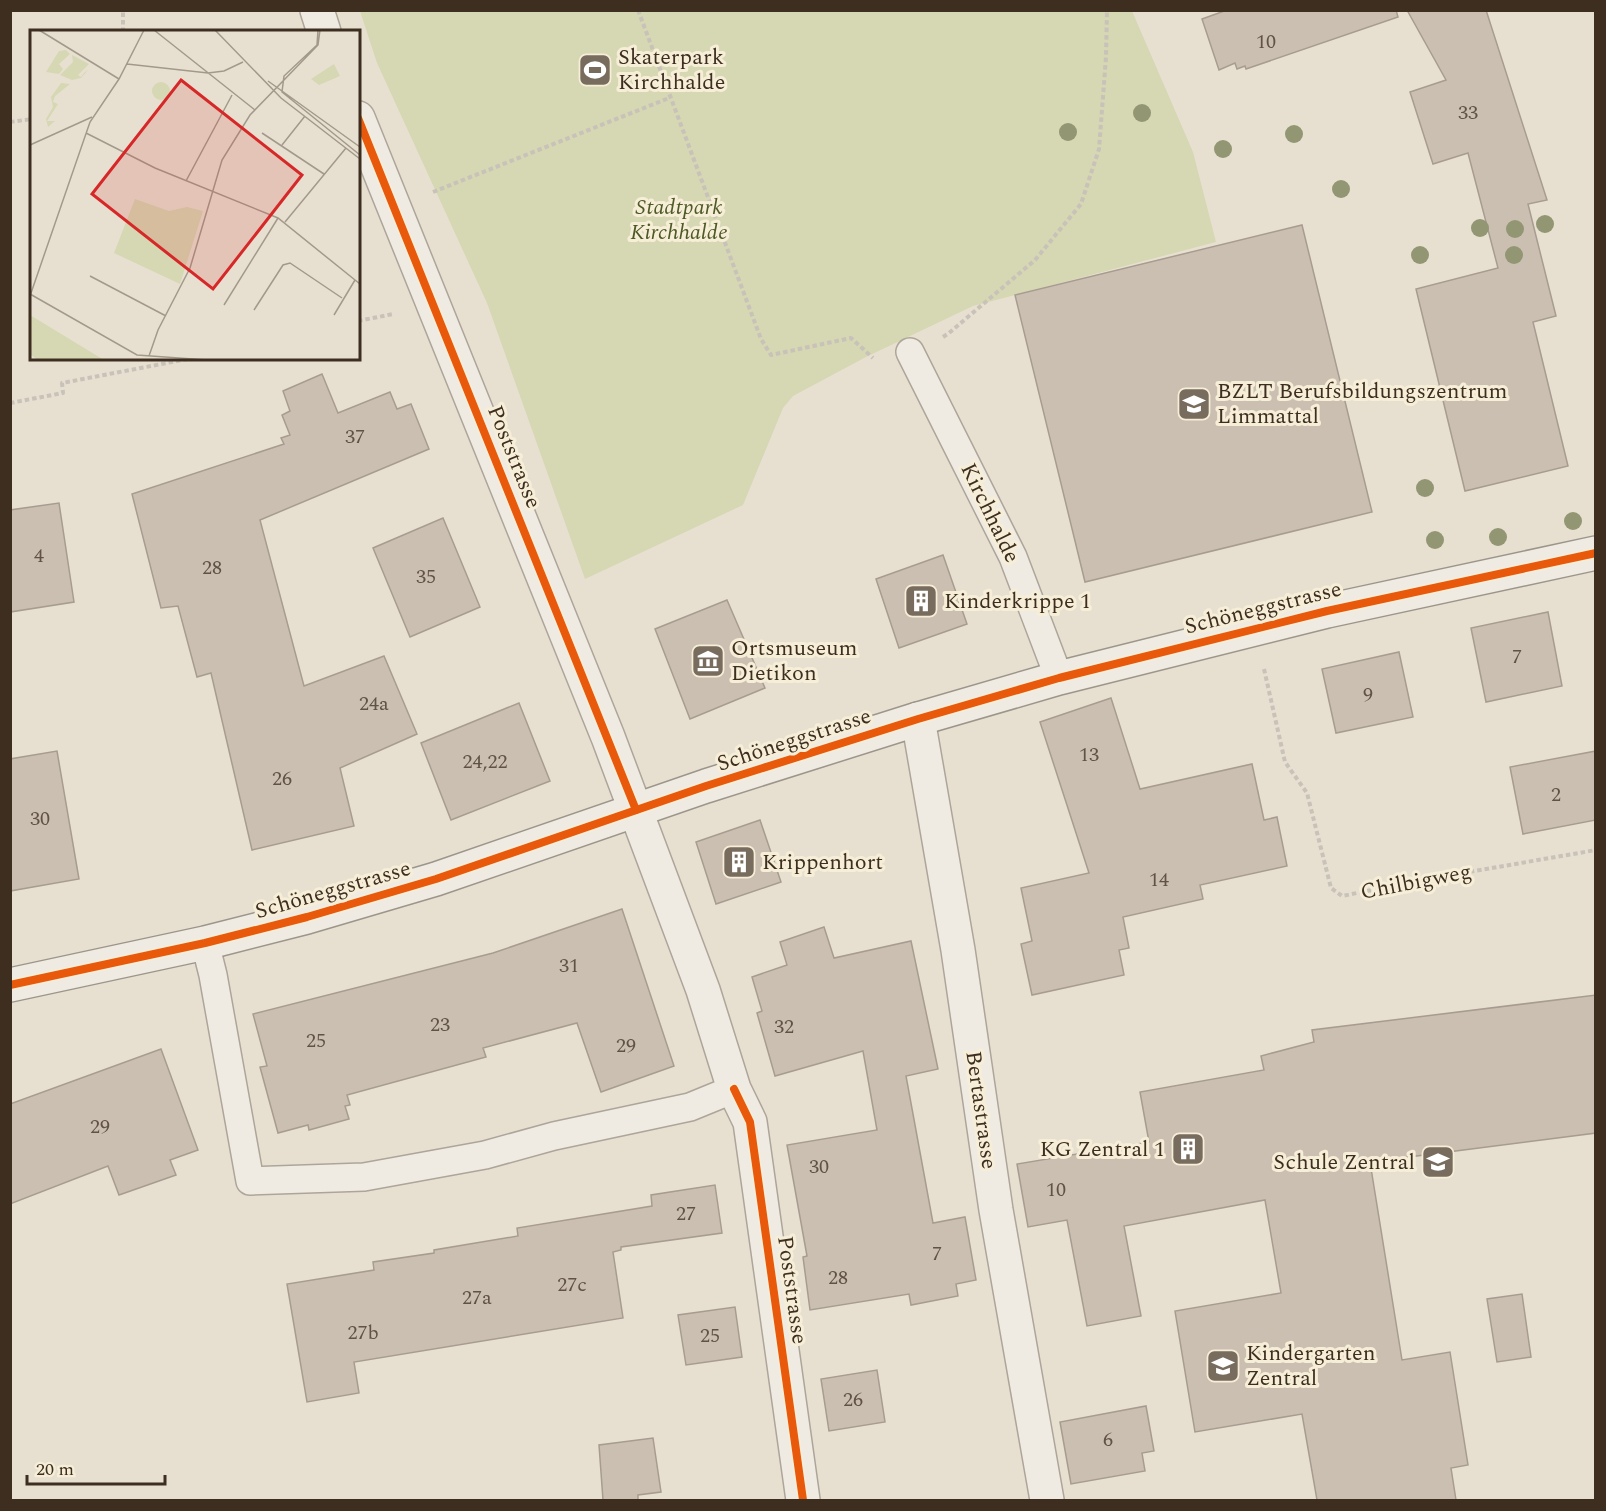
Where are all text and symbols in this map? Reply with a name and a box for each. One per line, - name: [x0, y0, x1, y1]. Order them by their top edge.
- house number: 10: [1256, 27, 1276, 57]
- inset map: [30, 30, 360, 360]
- place label: Skaterpark Kirchhalde: [618, 41, 725, 99]
- sports icon: Skaterpark Kirchhalde: [577, 52, 613, 88]
- house number: 33: [1458, 98, 1478, 128]
- park label: Stadtpark Kirchhalde: [630, 191, 728, 249]
- place label: BZLT Berufsbildungszentrum Limmattal: [1217, 375, 1508, 433]
- school or university icon: BZLT Berufsbildungszentrum Limmattal: [1176, 386, 1212, 422]
- street label: Poststrasse: [478, 400, 550, 514]
- house number: 37: [345, 422, 365, 452]
- street label: Kirchhalde: [952, 458, 1028, 568]
- house number: 4: [34, 541, 44, 571]
- house number: 28: [202, 553, 222, 583]
- house number: 35: [416, 562, 436, 592]
- street label: Schöneggstrasse: [1181, 573, 1345, 643]
- building icon: Kinderkrippe 1: [903, 583, 939, 619]
- place label: Kinderkrippe 1: [944, 585, 1091, 618]
- place label: Ortsmuseum Dietikon: [731, 632, 858, 690]
- house number: 7: [1512, 642, 1522, 672]
- museum icon: Ortsmuseum Dietikon: [690, 643, 726, 679]
- house number: 9: [1363, 680, 1373, 710]
- house number: 24a: [359, 689, 389, 719]
- street label: Schöneggstrasse: [713, 699, 875, 781]
- house number: 13: [1079, 740, 1099, 770]
- house number: 24,22: [463, 747, 508, 777]
- house number: 26: [272, 764, 292, 794]
- house number: 2: [1551, 780, 1561, 810]
- house number: 30: [30, 804, 50, 834]
- building icon: Krippenhort: [721, 844, 757, 880]
- place label: Krippenhort: [762, 846, 883, 879]
- street label: Schöneggstrasse: [251, 852, 415, 928]
- street label: Chilbigweg: [1358, 855, 1474, 909]
- house number: 14: [1149, 865, 1169, 895]
- house number: 31: [559, 951, 579, 981]
- house number: 23: [430, 1010, 450, 1040]
- house number: 32: [774, 1012, 794, 1042]
- house number: 25: [306, 1026, 326, 1056]
- house number: 29: [616, 1031, 636, 1061]
- street label: Bertastrasse: [956, 1049, 1006, 1171]
- house number: 29: [90, 1112, 110, 1142]
- building icon: KG Zentral 1: [1170, 1131, 1206, 1167]
- place label: KG Zentral 1: [1040, 1133, 1165, 1166]
- school or university icon: Schule Zentral: [1420, 1144, 1456, 1180]
- place label: Schule Zentral: [1273, 1146, 1415, 1179]
- house number: 30: [809, 1152, 829, 1182]
- house number: 10: [1046, 1175, 1066, 1205]
- house number: 27: [676, 1199, 696, 1229]
- street label: Poststrasse: [768, 1234, 816, 1346]
- house number: 7: [932, 1239, 942, 1269]
- house number: 28: [828, 1263, 848, 1293]
- house number: 27c: [557, 1270, 587, 1300]
- house number: 27a: [462, 1283, 492, 1313]
- house number: 27b: [347, 1318, 379, 1348]
- house number: 25: [700, 1321, 720, 1351]
- place label: Kindergarten Zentral: [1246, 1337, 1376, 1395]
- school or university icon: Kindergarten Zentral: [1205, 1348, 1241, 1384]
- house number: 26: [843, 1385, 863, 1415]
- house number: 6: [1103, 1425, 1113, 1455]
- scale bar: [27, 1448, 165, 1486]
- text: 20 m: [36, 1456, 74, 1483]

